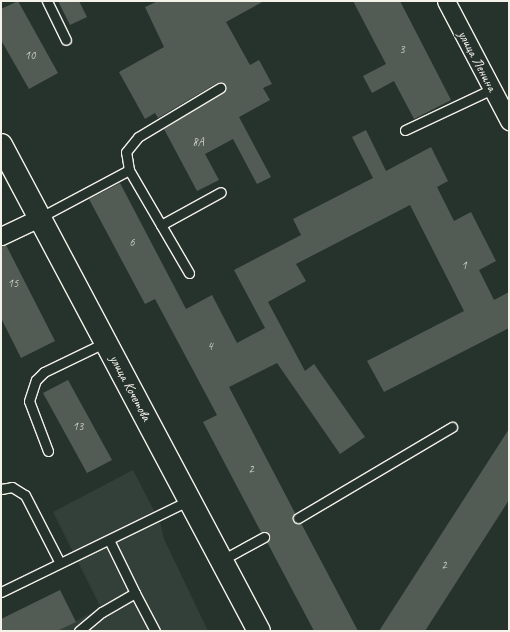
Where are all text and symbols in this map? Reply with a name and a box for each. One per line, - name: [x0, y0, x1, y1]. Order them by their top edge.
- street label: улица Ленина: [454, 28, 500, 94]
- house number: 3: [399, 43, 405, 57]
- house number: 10: [25, 49, 35, 63]
- house number: 8А: [192, 136, 204, 150]
- house number: 6: [129, 236, 135, 250]
- house number: 1: [461, 259, 467, 273]
- house number: 15: [8, 277, 18, 291]
- house number: 4: [207, 340, 213, 354]
- street label: улица Кочетова: [105, 351, 155, 425]
- house number: 13: [73, 420, 83, 434]
- house number: 2: [248, 463, 254, 477]
- house number: 2: [441, 559, 447, 573]

